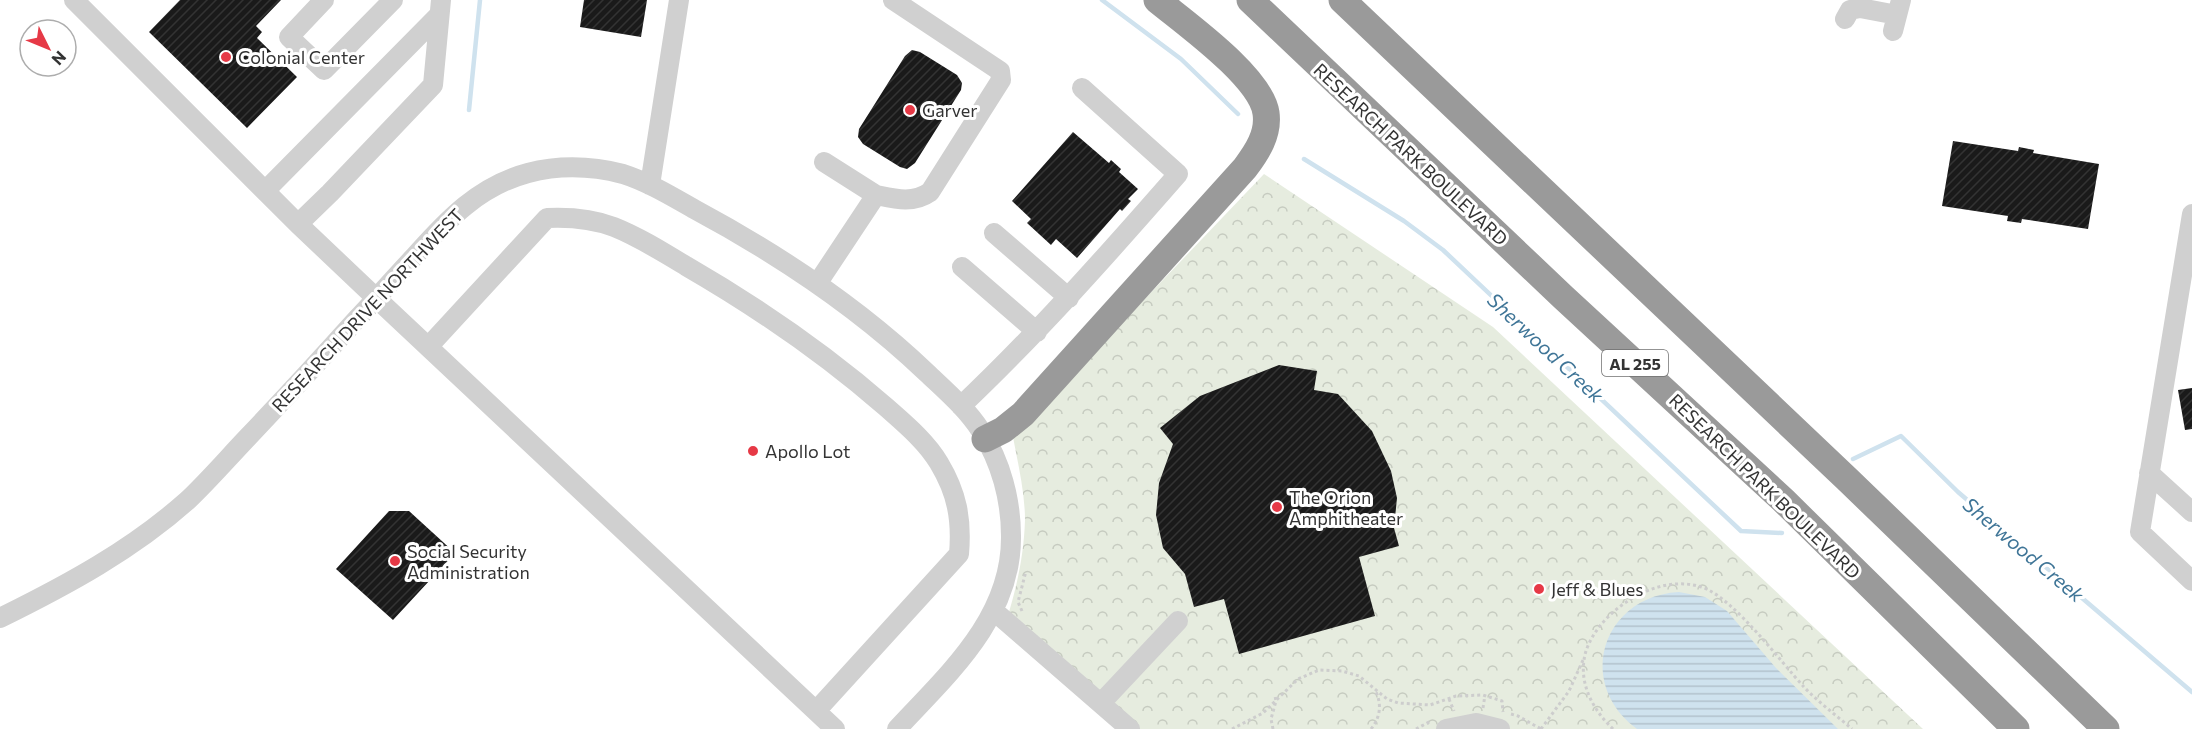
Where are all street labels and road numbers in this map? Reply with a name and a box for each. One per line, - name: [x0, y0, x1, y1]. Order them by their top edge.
- street label: RESEARCH PARK BOULEVARD: [1309, 58, 1513, 250]
- street label: RESEARCH DRIVE NORTHWEST: [267, 204, 467, 416]
- road number: AL 255: [1602, 350, 1668, 376]
- street label: RESEARCH PARK BOULEVARD: [1665, 389, 1865, 583]

